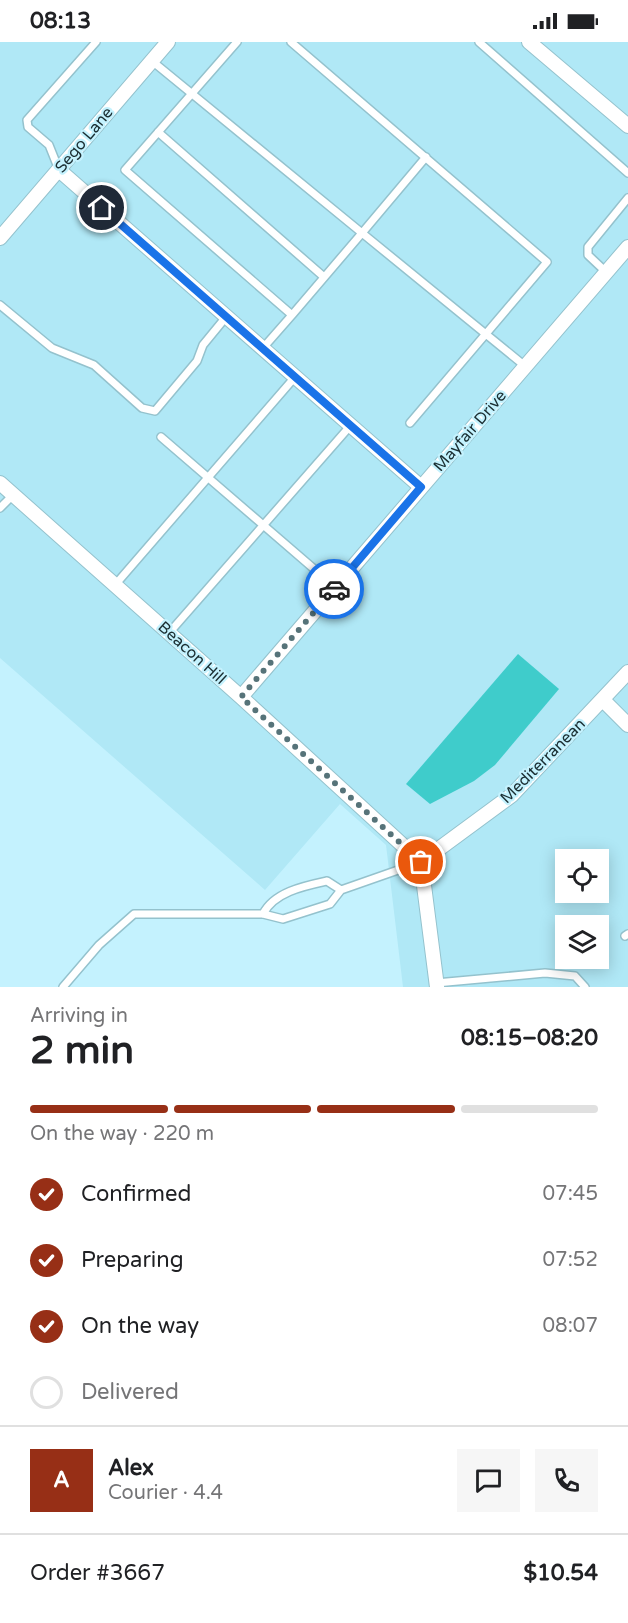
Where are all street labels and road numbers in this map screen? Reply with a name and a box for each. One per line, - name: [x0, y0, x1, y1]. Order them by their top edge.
- street label: Sego Lane: [51, 103, 117, 177]
- street label: Mayfair Drive: [429, 386, 511, 476]
- street label: Beacon Hill: [154, 617, 230, 689]
- street label: Mediterranean: [496, 714, 590, 808]

